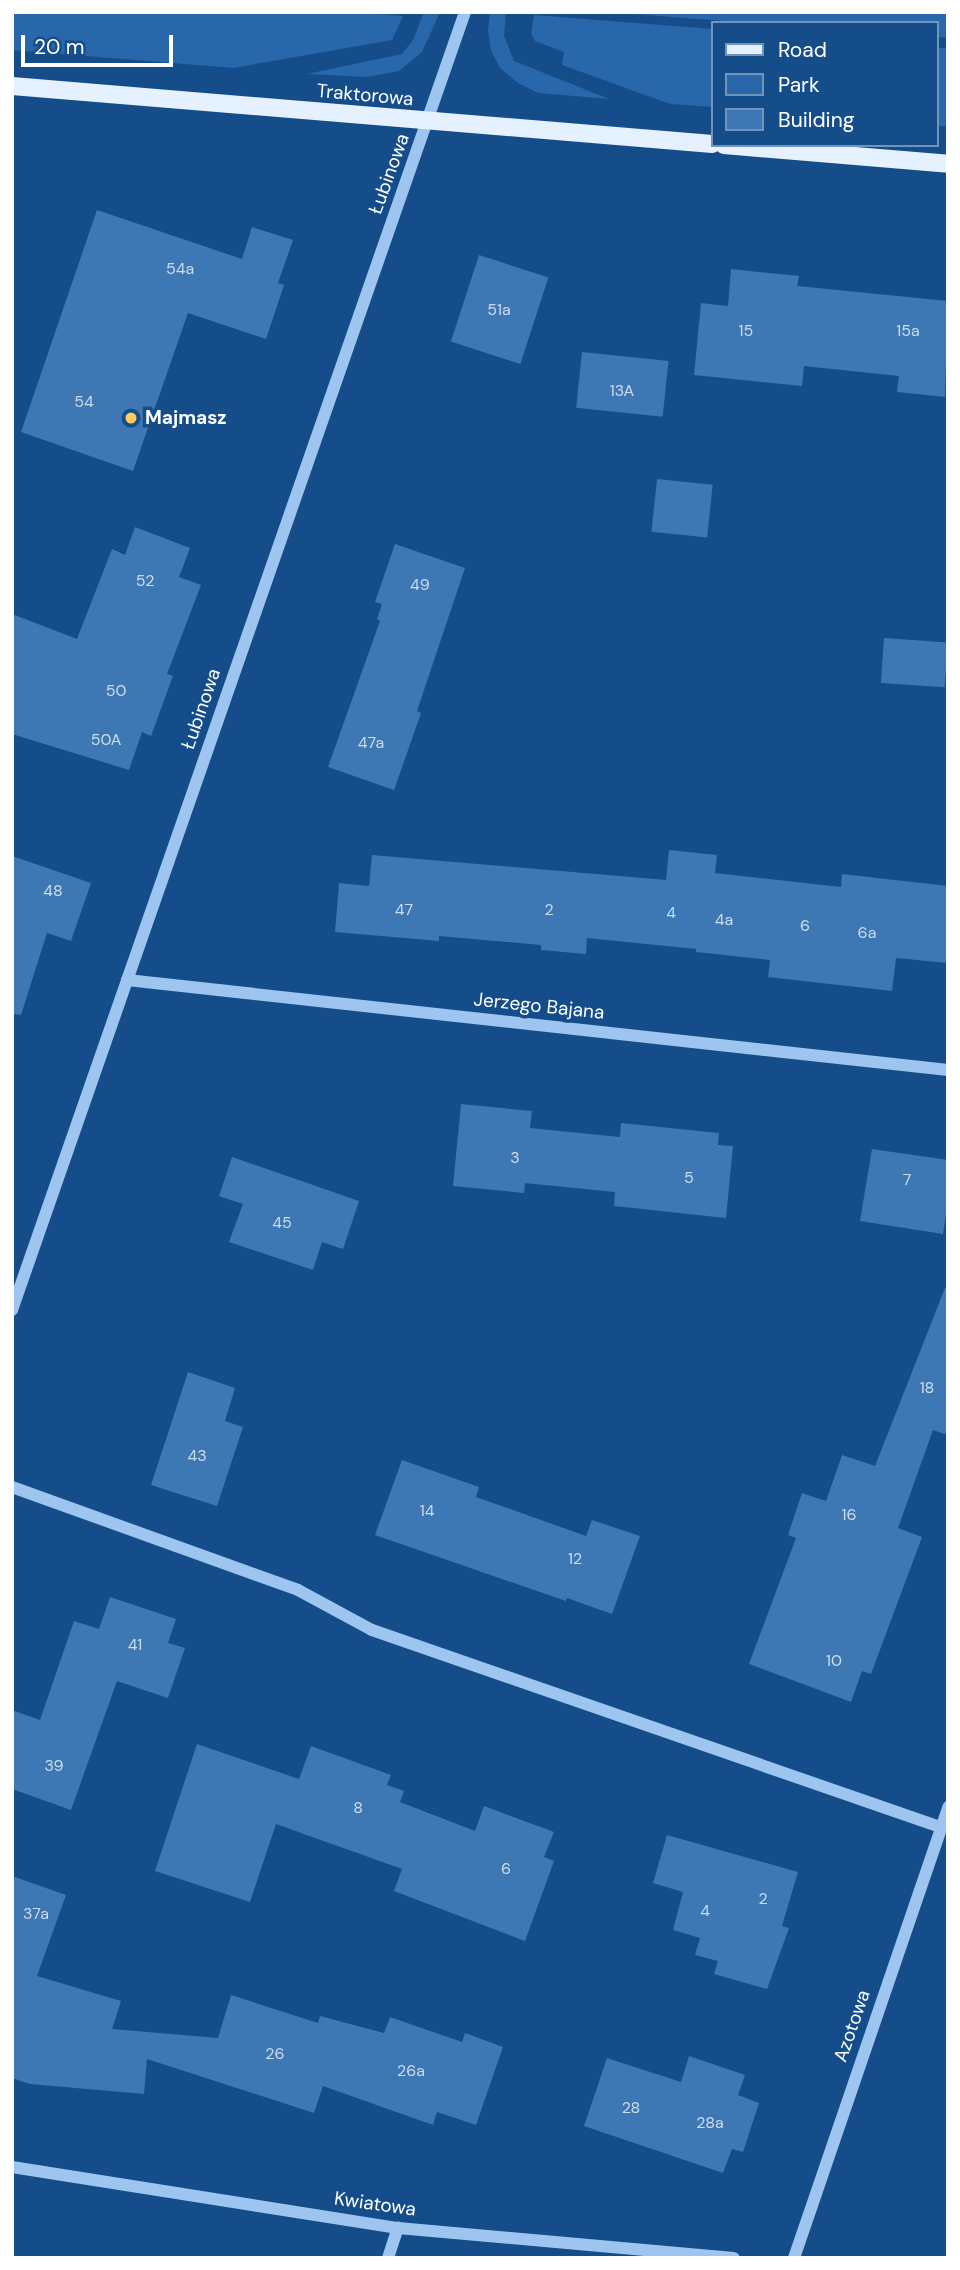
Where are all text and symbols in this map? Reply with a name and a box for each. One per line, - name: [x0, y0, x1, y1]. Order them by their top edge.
- scale bar: [24, 21, 177, 65]
- legend: [712, 21, 939, 147]
- text: 20 m: [34, 33, 85, 61]
- text: Road: [778, 36, 827, 64]
- text: Park: [778, 71, 819, 99]
- street label: Traktorowa: [316, 79, 414, 111]
- text: Building: [778, 106, 854, 134]
- street label: Łubinowa: [364, 131, 414, 217]
- house number: 54a: [166, 259, 194, 279]
- house number: 51a: [487, 300, 511, 320]
- house number: 15: [739, 321, 753, 341]
- house number: 15a: [896, 321, 920, 341]
- house number: 13A: [610, 381, 634, 401]
- house number: 54: [74, 392, 94, 412]
- place label: Majmasz: [145, 407, 227, 429]
- marker: Majmasz: [123, 410, 139, 426]
- house number: 52: [136, 571, 154, 591]
- house number: 49: [410, 575, 430, 595]
- street label: Łubinowa: [177, 666, 225, 752]
- house number: 50: [106, 681, 126, 701]
- house number: 50A: [91, 730, 121, 750]
- house number: 47a: [358, 733, 384, 753]
- house number: 48: [43, 881, 63, 901]
- house number: 47: [395, 900, 413, 920]
- house number: 2: [544, 900, 554, 920]
- house number: 4: [666, 903, 676, 923]
- house number: 4a: [715, 910, 733, 930]
- house number: 6: [800, 916, 810, 936]
- house number: 6a: [858, 923, 876, 943]
- street label: Jerzego Bajana: [473, 988, 605, 1024]
- house number: 3: [510, 1148, 520, 1168]
- house number: 5: [684, 1168, 694, 1188]
- house number: 7: [903, 1170, 911, 1190]
- house number: 45: [272, 1213, 292, 1233]
- house number: 18: [920, 1378, 934, 1398]
- house number: 43: [187, 1446, 207, 1466]
- house number: 14: [420, 1501, 434, 1521]
- house number: 16: [841, 1505, 857, 1525]
- house number: 12: [568, 1549, 582, 1569]
- house number: 41: [128, 1635, 142, 1655]
- house number: 10: [826, 1651, 842, 1671]
- house number: 39: [44, 1756, 64, 1776]
- house number: 8: [353, 1798, 363, 1818]
- house number: 6: [501, 1859, 511, 1879]
- house number: 2: [758, 1889, 768, 1909]
- house number: 4: [700, 1901, 710, 1921]
- house number: 37a: [23, 1904, 49, 1924]
- street label: Azotowa: [829, 1987, 875, 2065]
- house number: 26: [265, 2044, 285, 2064]
- house number: 26a: [397, 2061, 425, 2081]
- house number: 28: [622, 2098, 640, 2118]
- house number: 28a: [696, 2113, 724, 2133]
- street label: Kwiatowa: [333, 2187, 417, 2221]

